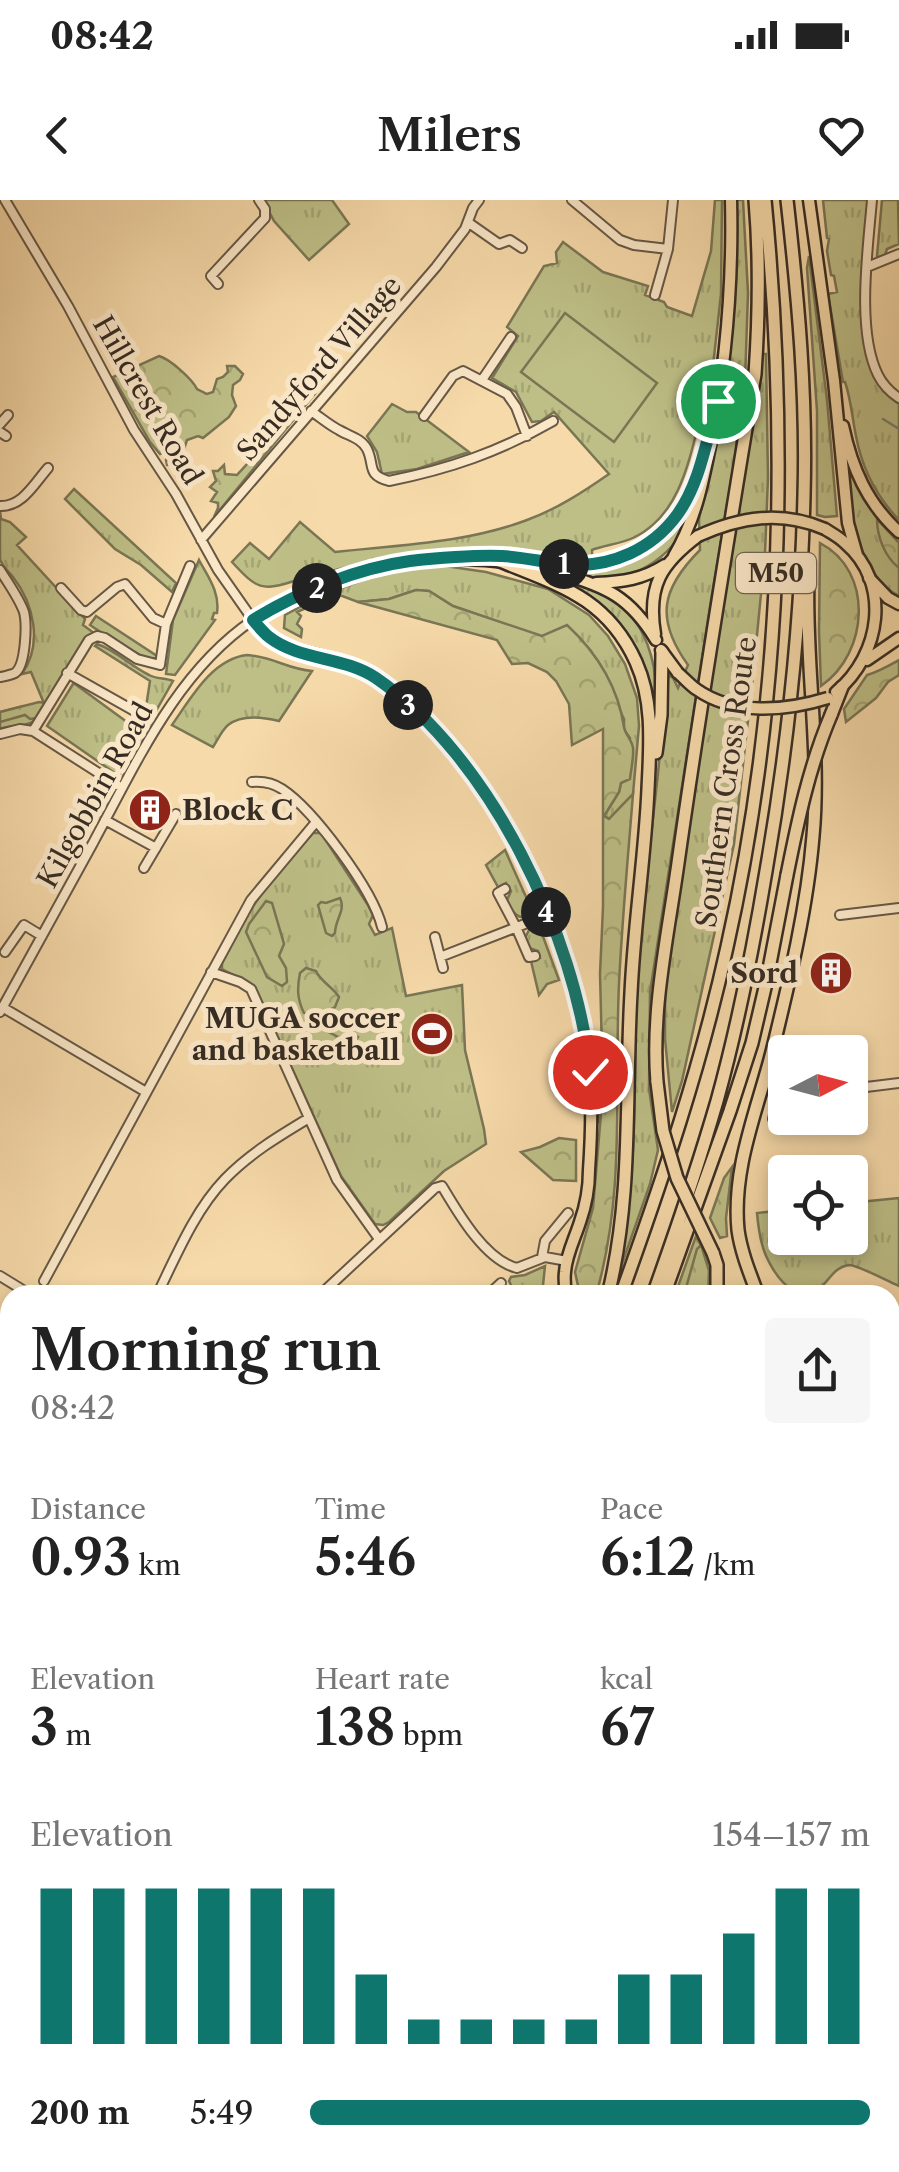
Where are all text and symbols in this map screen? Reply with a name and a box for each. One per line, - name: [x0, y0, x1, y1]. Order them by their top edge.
- text: 08:42: [50, 12, 154, 59]
- text: Milers: [377, 107, 522, 163]
- icon: back: [30, 108, 85, 163]
- icon: heart: [814, 108, 869, 163]
- street label: Sandyford Village: [230, 269, 408, 467]
- street label: Hillcrest Road: [86, 309, 210, 491]
- pin: [676, 359, 761, 444]
- icon: arrive: [691, 374, 746, 429]
- pin: 1: [539, 539, 589, 589]
- text: 1: [558, 547, 570, 581]
- road number: M50: [736, 553, 816, 593]
- pin: 2: [292, 563, 342, 613]
- text: 2: [309, 571, 325, 605]
- street label: Southern Cross Route: [689, 634, 763, 930]
- pin: 3: [383, 680, 433, 730]
- text: 3: [400, 688, 416, 722]
- street label: Kilgobbin Road: [30, 696, 160, 894]
- building icon: Block C: [127, 787, 173, 833]
- place label: Block C: [182, 793, 293, 827]
- pin: 4: [521, 887, 571, 937]
- text: 4: [538, 895, 554, 929]
- building icon: Sord: [808, 950, 854, 996]
- place label: Sord: [730, 956, 798, 990]
- place label: MUGA soccer and basketball: [192, 1001, 400, 1067]
- sports icon: MUGA soccer and basketball: [409, 1011, 455, 1057]
- pin: [548, 1030, 633, 1115]
- north arrow: [768, 1035, 868, 1135]
- map controls: [768, 1035, 868, 1255]
- icon: check: [563, 1045, 618, 1100]
- button: locate: [768, 1155, 868, 1255]
- text: Morning run: [30, 1317, 381, 1384]
- button: share: [765, 1318, 870, 1423]
- text: 08:42: [30, 1388, 115, 1427]
- text: Distance: [30, 1492, 146, 1526]
- text: Time: [315, 1492, 386, 1526]
- text: Pace: [600, 1492, 663, 1526]
- text: 0.93: [30, 1526, 131, 1588]
- text: 5:46: [315, 1526, 416, 1588]
- text: 6:12: [600, 1526, 696, 1588]
- text: km: [131, 1548, 181, 1582]
- text: /km: [696, 1548, 755, 1582]
- text: Elevation: [30, 1662, 155, 1696]
- text: Heart rate: [315, 1662, 450, 1696]
- text: kcal: [600, 1662, 653, 1696]
- text: 3: [30, 1696, 58, 1758]
- text: 138: [315, 1696, 395, 1758]
- text: 67: [600, 1696, 655, 1758]
- text: m: [58, 1718, 92, 1752]
- text: bpm: [395, 1718, 463, 1752]
- text: Elevation: [30, 1815, 173, 1854]
- text: 154–157 m: [712, 1815, 870, 1854]
- text: 200 m: [30, 2093, 130, 2132]
- text: 5:49: [190, 2093, 254, 2132]

